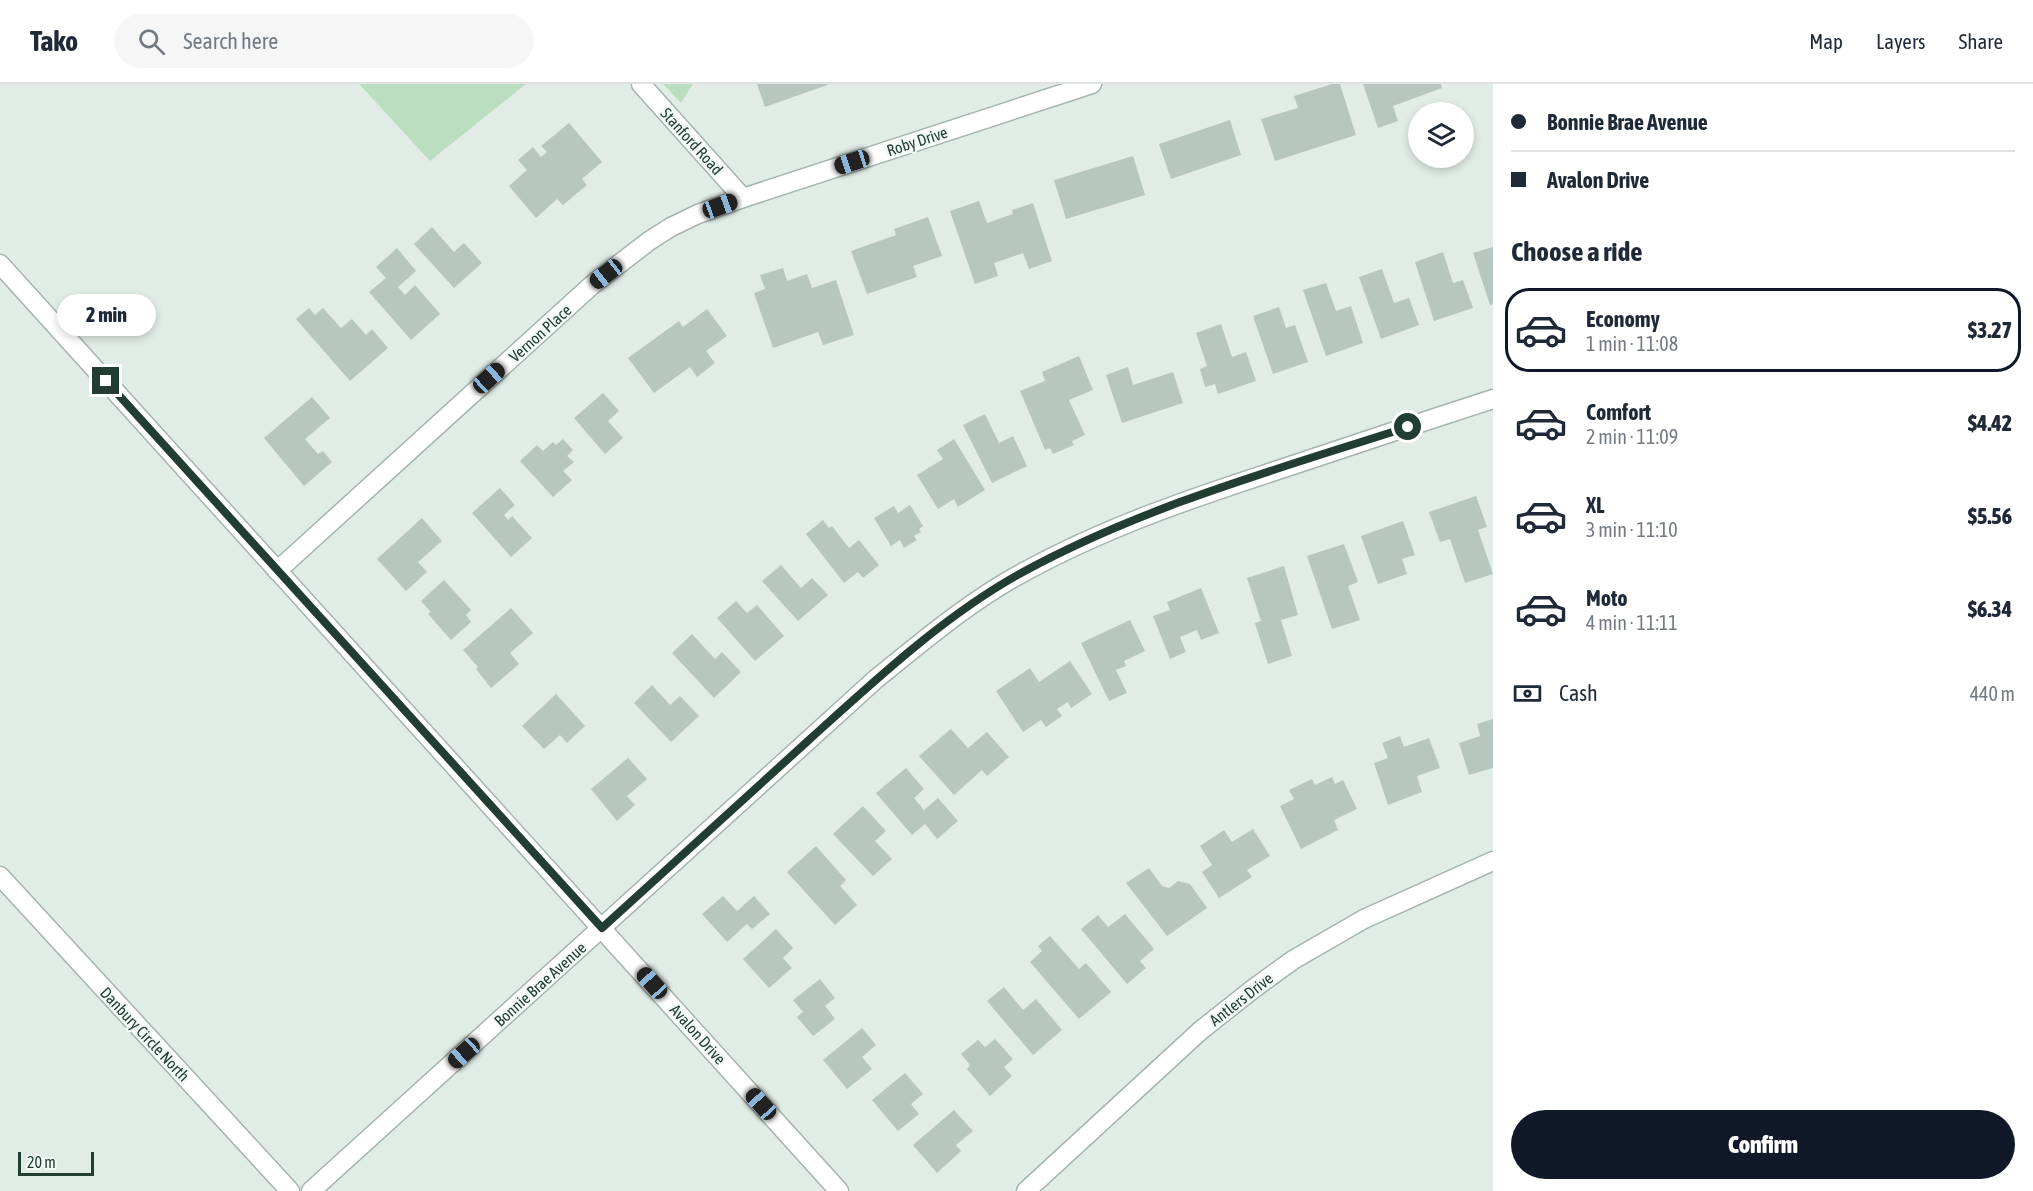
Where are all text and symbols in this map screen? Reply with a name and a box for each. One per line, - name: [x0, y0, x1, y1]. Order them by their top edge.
- search box: [114, 14, 534, 68]
- text: Tako: [30, 25, 78, 57]
- icon: search: [135, 25, 168, 58]
- text: Search here: [183, 28, 278, 54]
- text: Map: [1809, 29, 1843, 53]
- text: Layers: [1876, 29, 1926, 53]
- text: Share: [1959, 29, 2003, 53]
- map controls: [1408, 102, 1474, 168]
- button: layers: [1408, 102, 1474, 168]
- street label: Stanford Road: [657, 104, 727, 178]
- text: Bonnie Brae Avenue: [1547, 109, 1708, 135]
- street label: Roby Drive: [884, 123, 950, 160]
- car: [832, 148, 872, 176]
- text: Avalon Drive: [1547, 167, 1649, 193]
- car: [700, 191, 740, 221]
- text: Choose a ride: [1511, 236, 1643, 267]
- car: [586, 256, 626, 292]
- callout: 2 min: [57, 294, 156, 336]
- street label: Vernon Place: [505, 300, 575, 366]
- text: 2 min: [86, 303, 127, 326]
- icon: car: [1514, 303, 1568, 357]
- text: Economy: [1586, 306, 1660, 332]
- text: $3.27: [1968, 317, 2012, 343]
- text: 1 min · 11:08: [1586, 332, 1678, 355]
- car: [470, 359, 508, 397]
- route end: [92, 367, 119, 394]
- icon: car: [1514, 396, 1568, 450]
- text: Comfort: [1586, 399, 1651, 425]
- text: $4.42: [1968, 410, 2012, 436]
- route start: [1394, 413, 1421, 440]
- text: 2 min · 11:09: [1586, 425, 1678, 448]
- icon: car: [1514, 489, 1568, 543]
- text: XL: [1586, 492, 1604, 518]
- text: $5.56: [1968, 503, 2012, 529]
- text: 3 min · 11:10: [1586, 518, 1678, 541]
- icon: car: [1514, 582, 1568, 636]
- text: Moto: [1586, 585, 1628, 611]
- text: $6.34: [1968, 596, 2012, 622]
- text: 4 min · 11:11: [1586, 611, 1678, 634]
- icon: cash: [1511, 677, 1544, 710]
- text: Cash: [1559, 680, 1598, 706]
- text: 440 m: [1970, 682, 2015, 705]
- street label: Bonnie Brae Avenue: [491, 938, 589, 1030]
- car: [633, 964, 671, 1002]
- street label: Antlers Drive: [1206, 969, 1276, 1029]
- street label: Danbury Circle North: [96, 983, 193, 1085]
- street label: Avalon Drive: [666, 1000, 730, 1068]
- car: [445, 1034, 483, 1072]
- car: [742, 1085, 780, 1123]
- button: Confirm: [1511, 1110, 2015, 1179]
- scale bar: [18, 1149, 94, 1176]
- text: 20 m: [27, 1153, 56, 1171]

